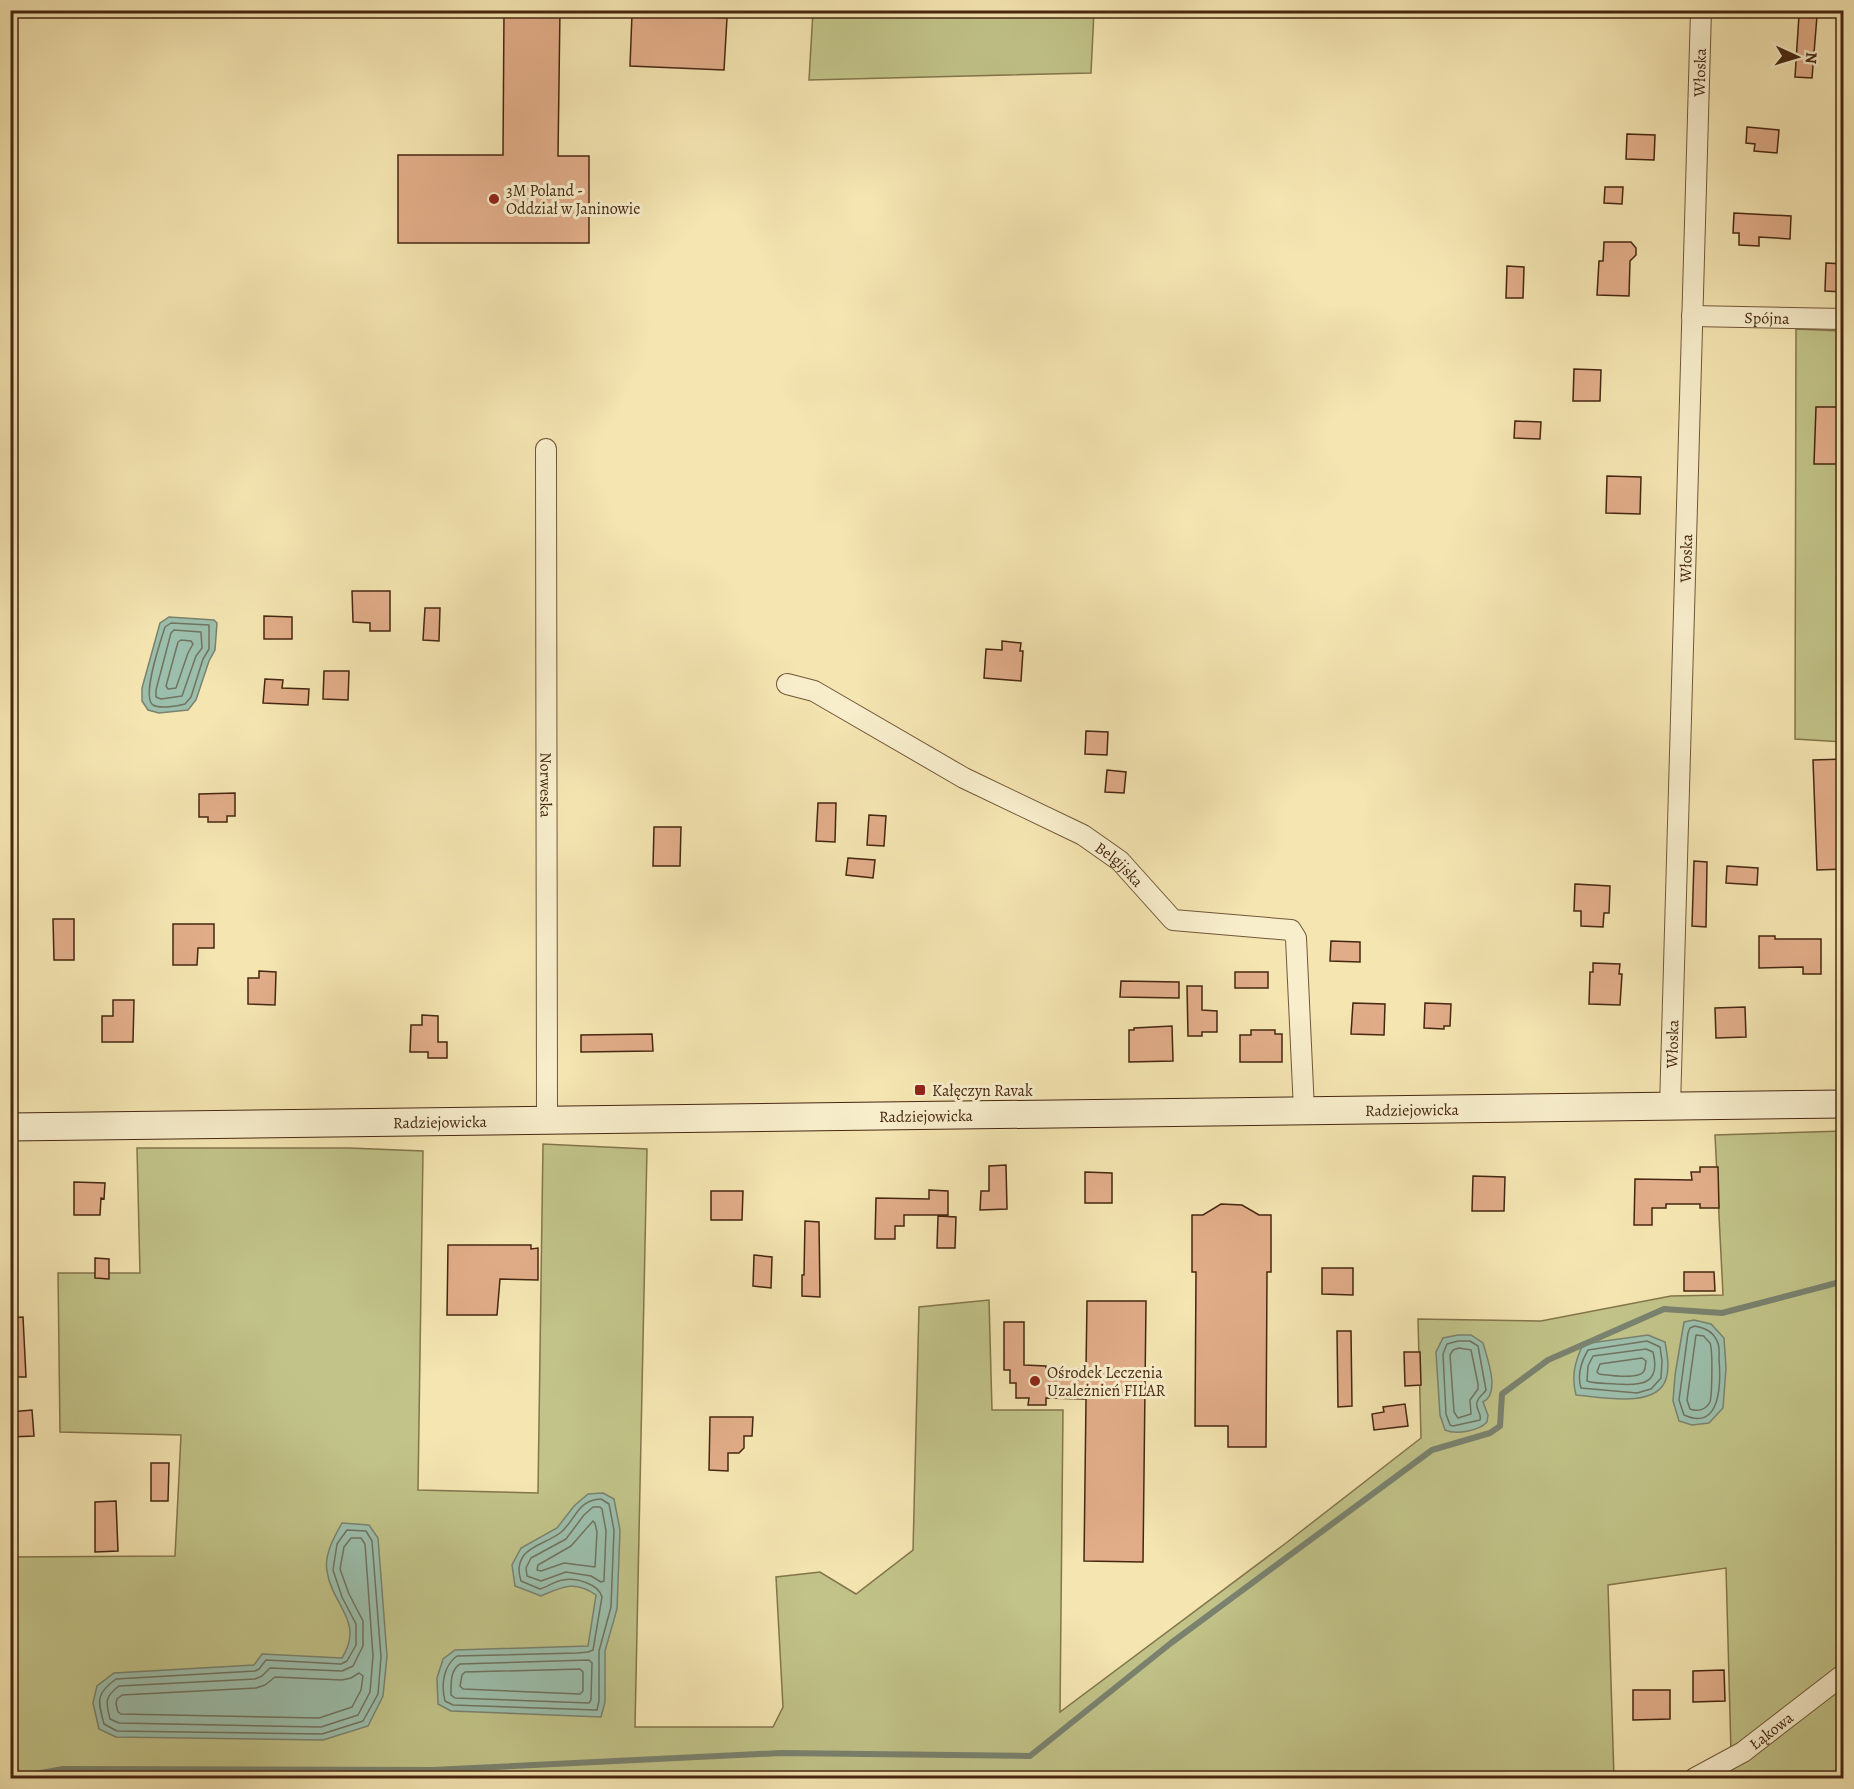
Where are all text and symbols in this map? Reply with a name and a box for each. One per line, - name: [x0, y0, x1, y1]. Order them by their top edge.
- north arrow: [1767, 27, 1827, 87]
- street label: Włoska: [1689, 47, 1712, 98]
- text: N: [1800, 51, 1822, 65]
- place label: 3M Poland - Oddział w Janinowie: [506, 180, 640, 220]
- marker: 3M Poland - Oddział w Janinowie: [487, 192, 501, 206]
- street label: Spójna: [1744, 307, 1790, 330]
- street label: Włoska: [1675, 533, 1698, 584]
- street label: Norweska: [534, 752, 557, 818]
- street label: Belgijska: [1090, 837, 1148, 892]
- street label: Włoska: [1661, 1019, 1684, 1070]
- place label: Kałęczyn Ravak: [932, 1080, 1033, 1102]
- marker: Kałęczyn Ravak: [913, 1083, 927, 1097]
- street label: Radziejowicka: [1365, 1099, 1460, 1122]
- street label: Radziejowicka: [879, 1105, 974, 1128]
- street label: Radziejowicka: [393, 1111, 488, 1134]
- place label: Ośrodek Leczenia Uzależnień FILAR: [1047, 1362, 1166, 1402]
- marker: Ośrodek Leczenia Uzależnień FILAR: [1028, 1374, 1042, 1388]
- street label: Łąkowa: [1745, 1707, 1799, 1755]

